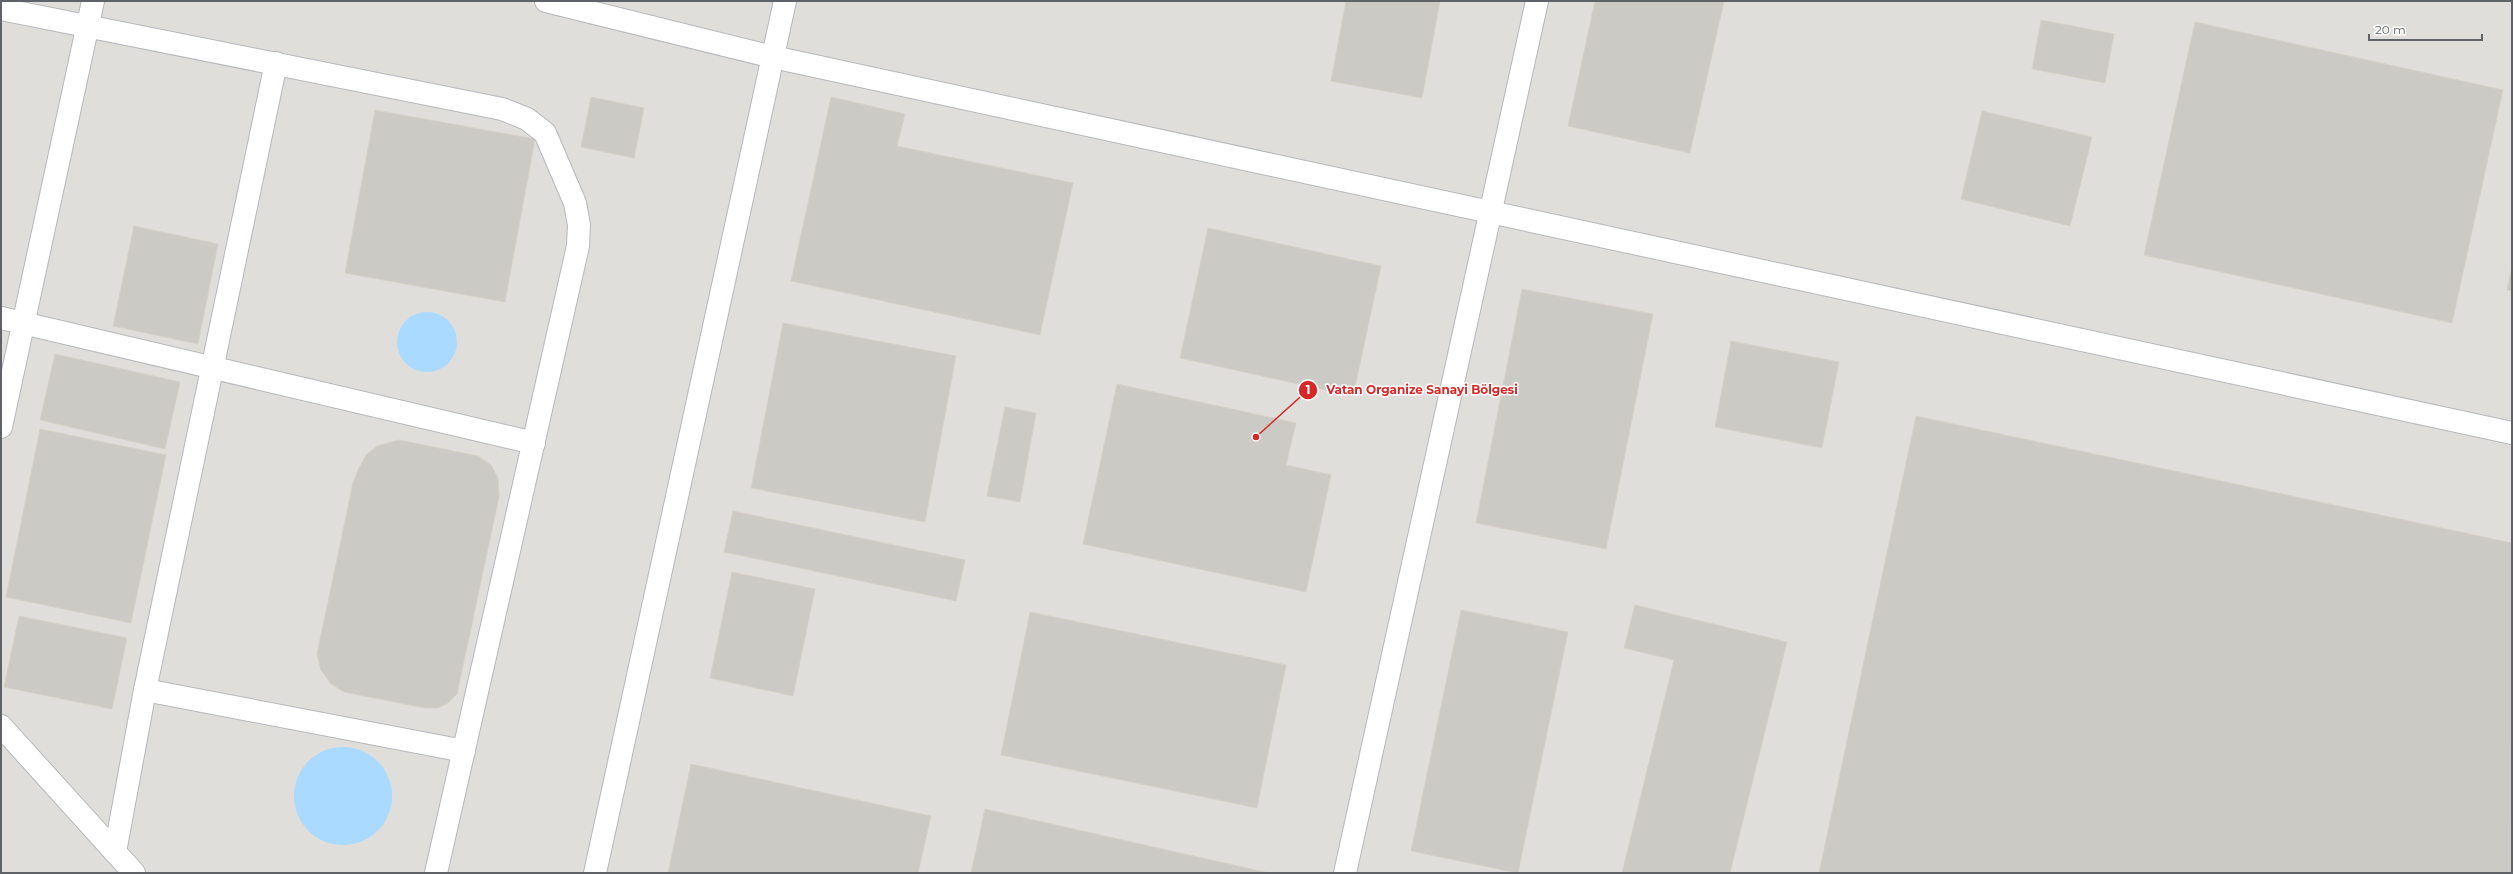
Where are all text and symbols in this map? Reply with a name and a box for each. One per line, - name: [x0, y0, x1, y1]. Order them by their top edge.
- scale bar: [2369, 16, 2482, 42]
- text: 20 m: [2375, 22, 2406, 37]
- callout: Vatan Organize Sanayi Bölgesi: [1298, 378, 1526, 402]
- text: 1: [1306, 382, 1310, 397]
- text: Vatan Organize Sanayi Bölgesi: [1325, 382, 1518, 397]

